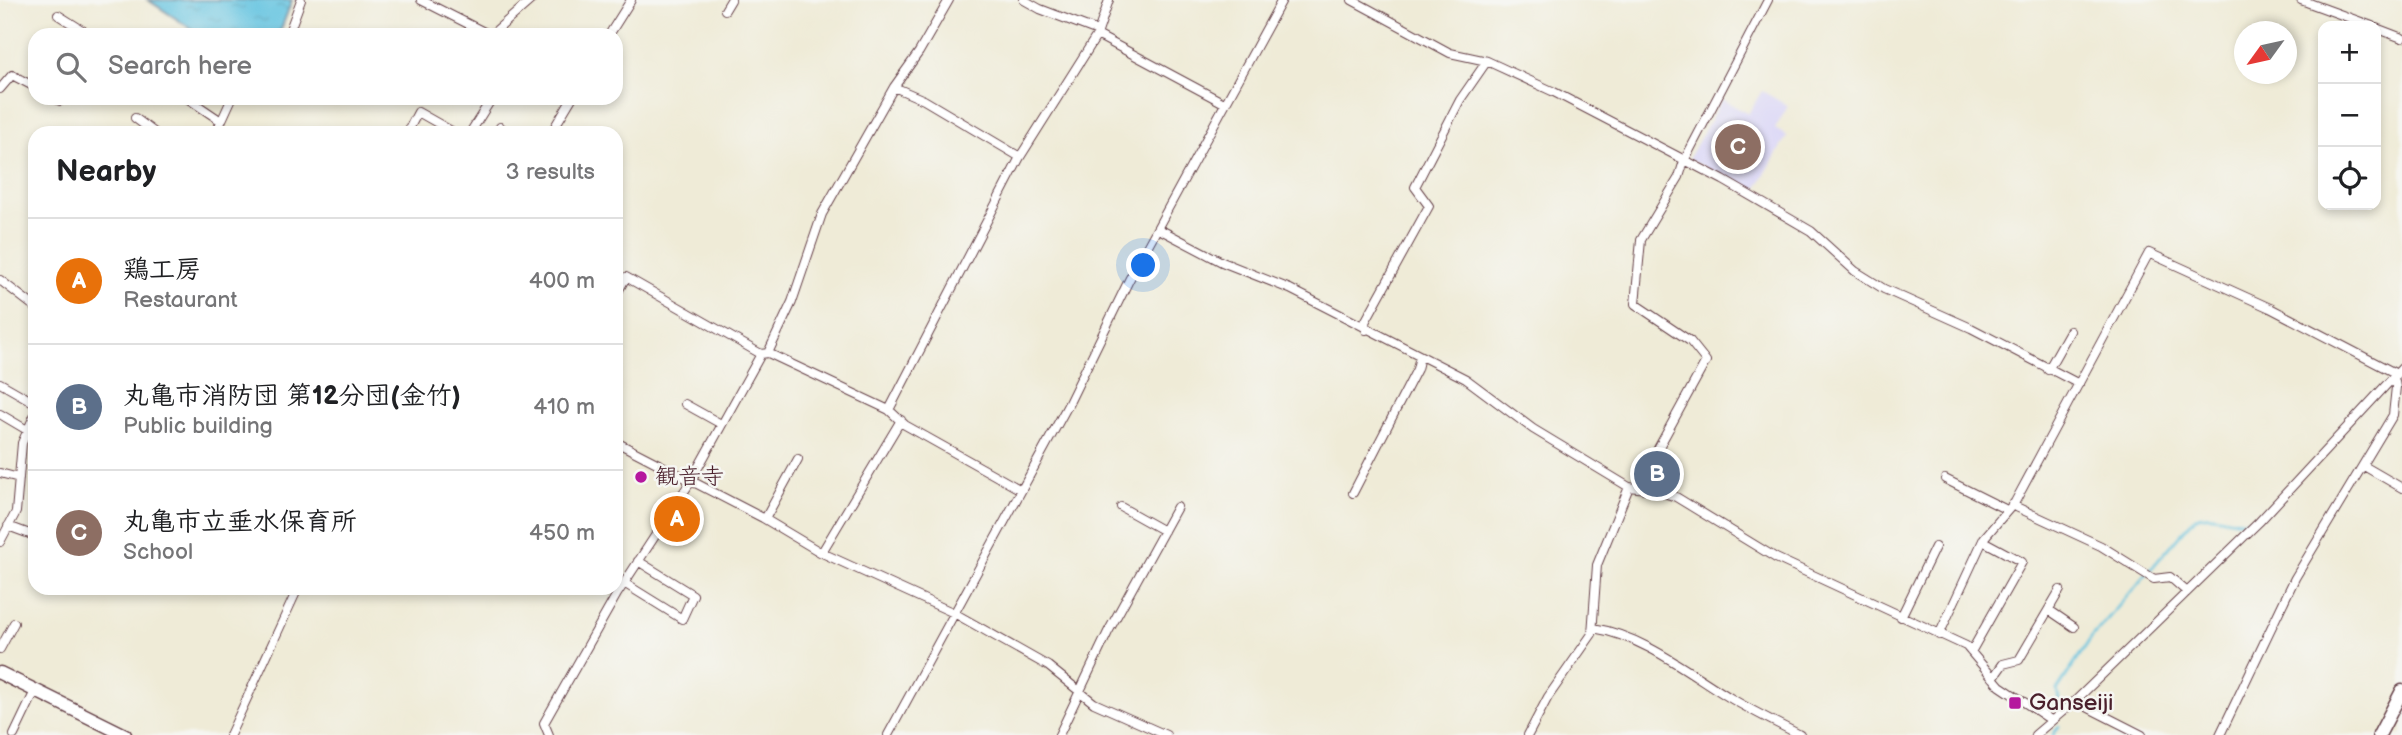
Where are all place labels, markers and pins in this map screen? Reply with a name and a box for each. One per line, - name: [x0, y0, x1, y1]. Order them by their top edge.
- pin: C: [1715, 121, 1761, 173]
- pin: B: [1634, 448, 1680, 500]
- place label: 観音寺: [655, 463, 724, 491]
- marker: 観音寺: [633, 469, 649, 485]
- pin: A: [654, 493, 700, 545]
- place label: Ganseiji: [2029, 689, 2114, 717]
- marker: Ganseiji: [2007, 695, 2023, 711]

